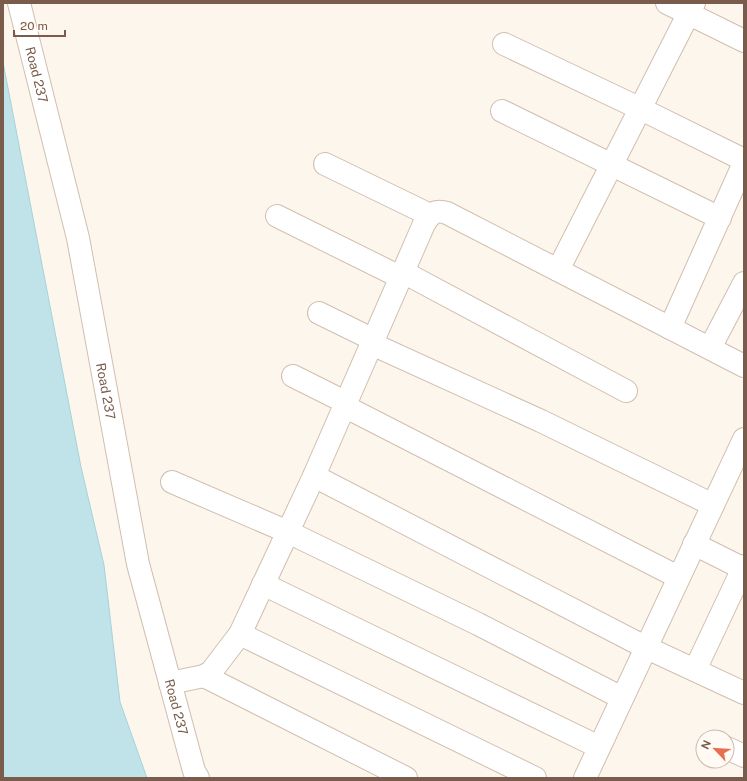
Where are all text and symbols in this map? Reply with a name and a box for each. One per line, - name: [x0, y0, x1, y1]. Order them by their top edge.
- scale bar: [14, 12, 65, 38]
- text: 20 m: [20, 19, 48, 33]
- street label: Road 237: [22, 45, 51, 105]
- street label: Road 237: [93, 362, 118, 421]
- street label: Road 237: [161, 677, 191, 737]
- north arrow: [695, 729, 735, 769]
- text: N: [699, 738, 713, 751]

